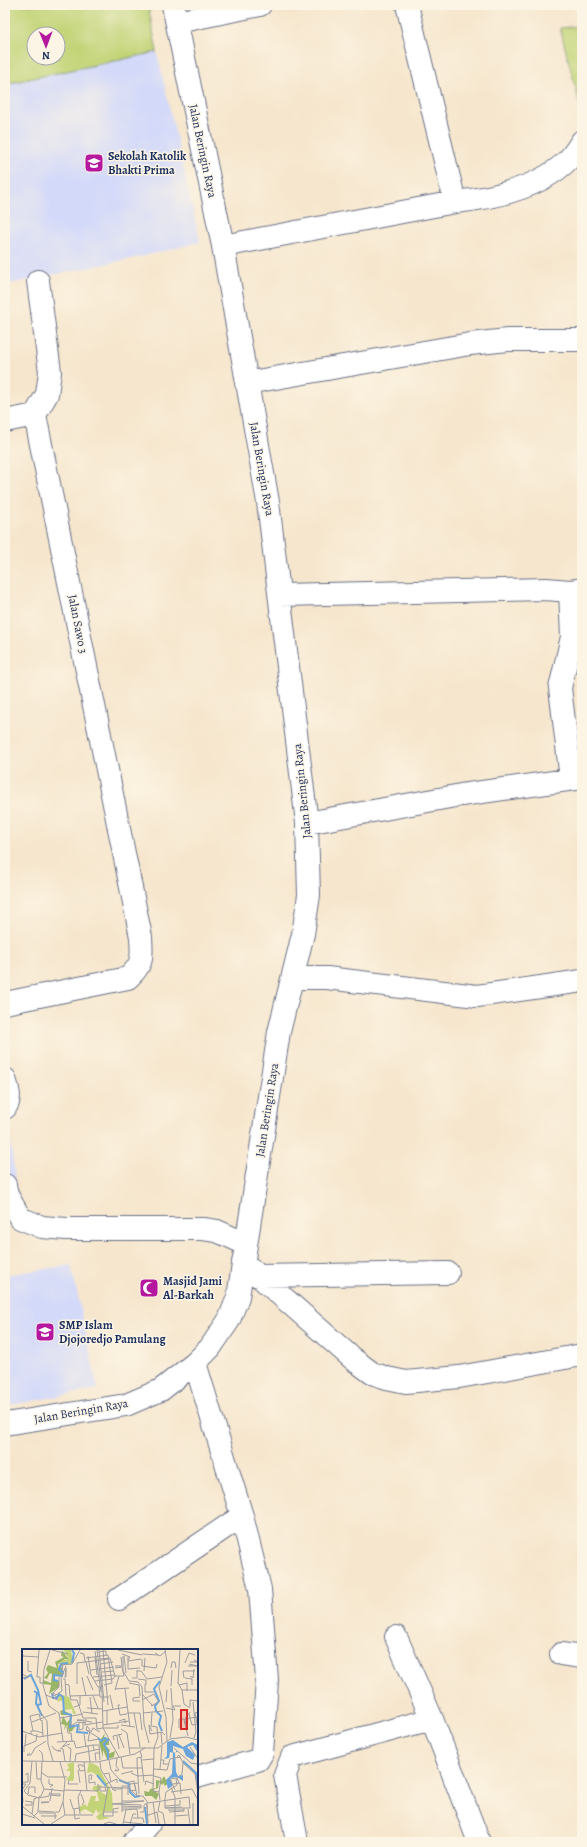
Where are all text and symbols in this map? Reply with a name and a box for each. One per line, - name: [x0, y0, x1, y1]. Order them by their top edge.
- north arrow: [26, 26, 66, 66]
- text: N: [42, 48, 50, 63]
- street label: Jalan Beringin Raya: [185, 103, 221, 200]
- place label: Sekolah Katolik Bhakti Prima: [108, 148, 187, 178]
- school or university icon: Sekolah Katolik Bhakti Prima: [83, 152, 105, 174]
- street label: Jalan Beringin Raya: [246, 421, 278, 518]
- street label: Jalan Sawo 3: [64, 593, 92, 655]
- street label: Jalan Beringin Raya: [289, 742, 315, 839]
- street label: Jalan Beringin Raya: [252, 1061, 282, 1158]
- place label: Masjid Jami Al-Barkah: [162, 1273, 223, 1303]
- mosque icon: Masjid Jami Al-Barkah: [138, 1277, 160, 1299]
- place label: SMP Islam Djojoredjo Pamulang: [59, 1317, 166, 1347]
- school or university icon: SMP Islam Djojoredjo Pamulang: [34, 1321, 56, 1343]
- street label: Jalan Beringin Raya: [33, 1395, 130, 1427]
- inset map: [22, 1649, 198, 1825]

